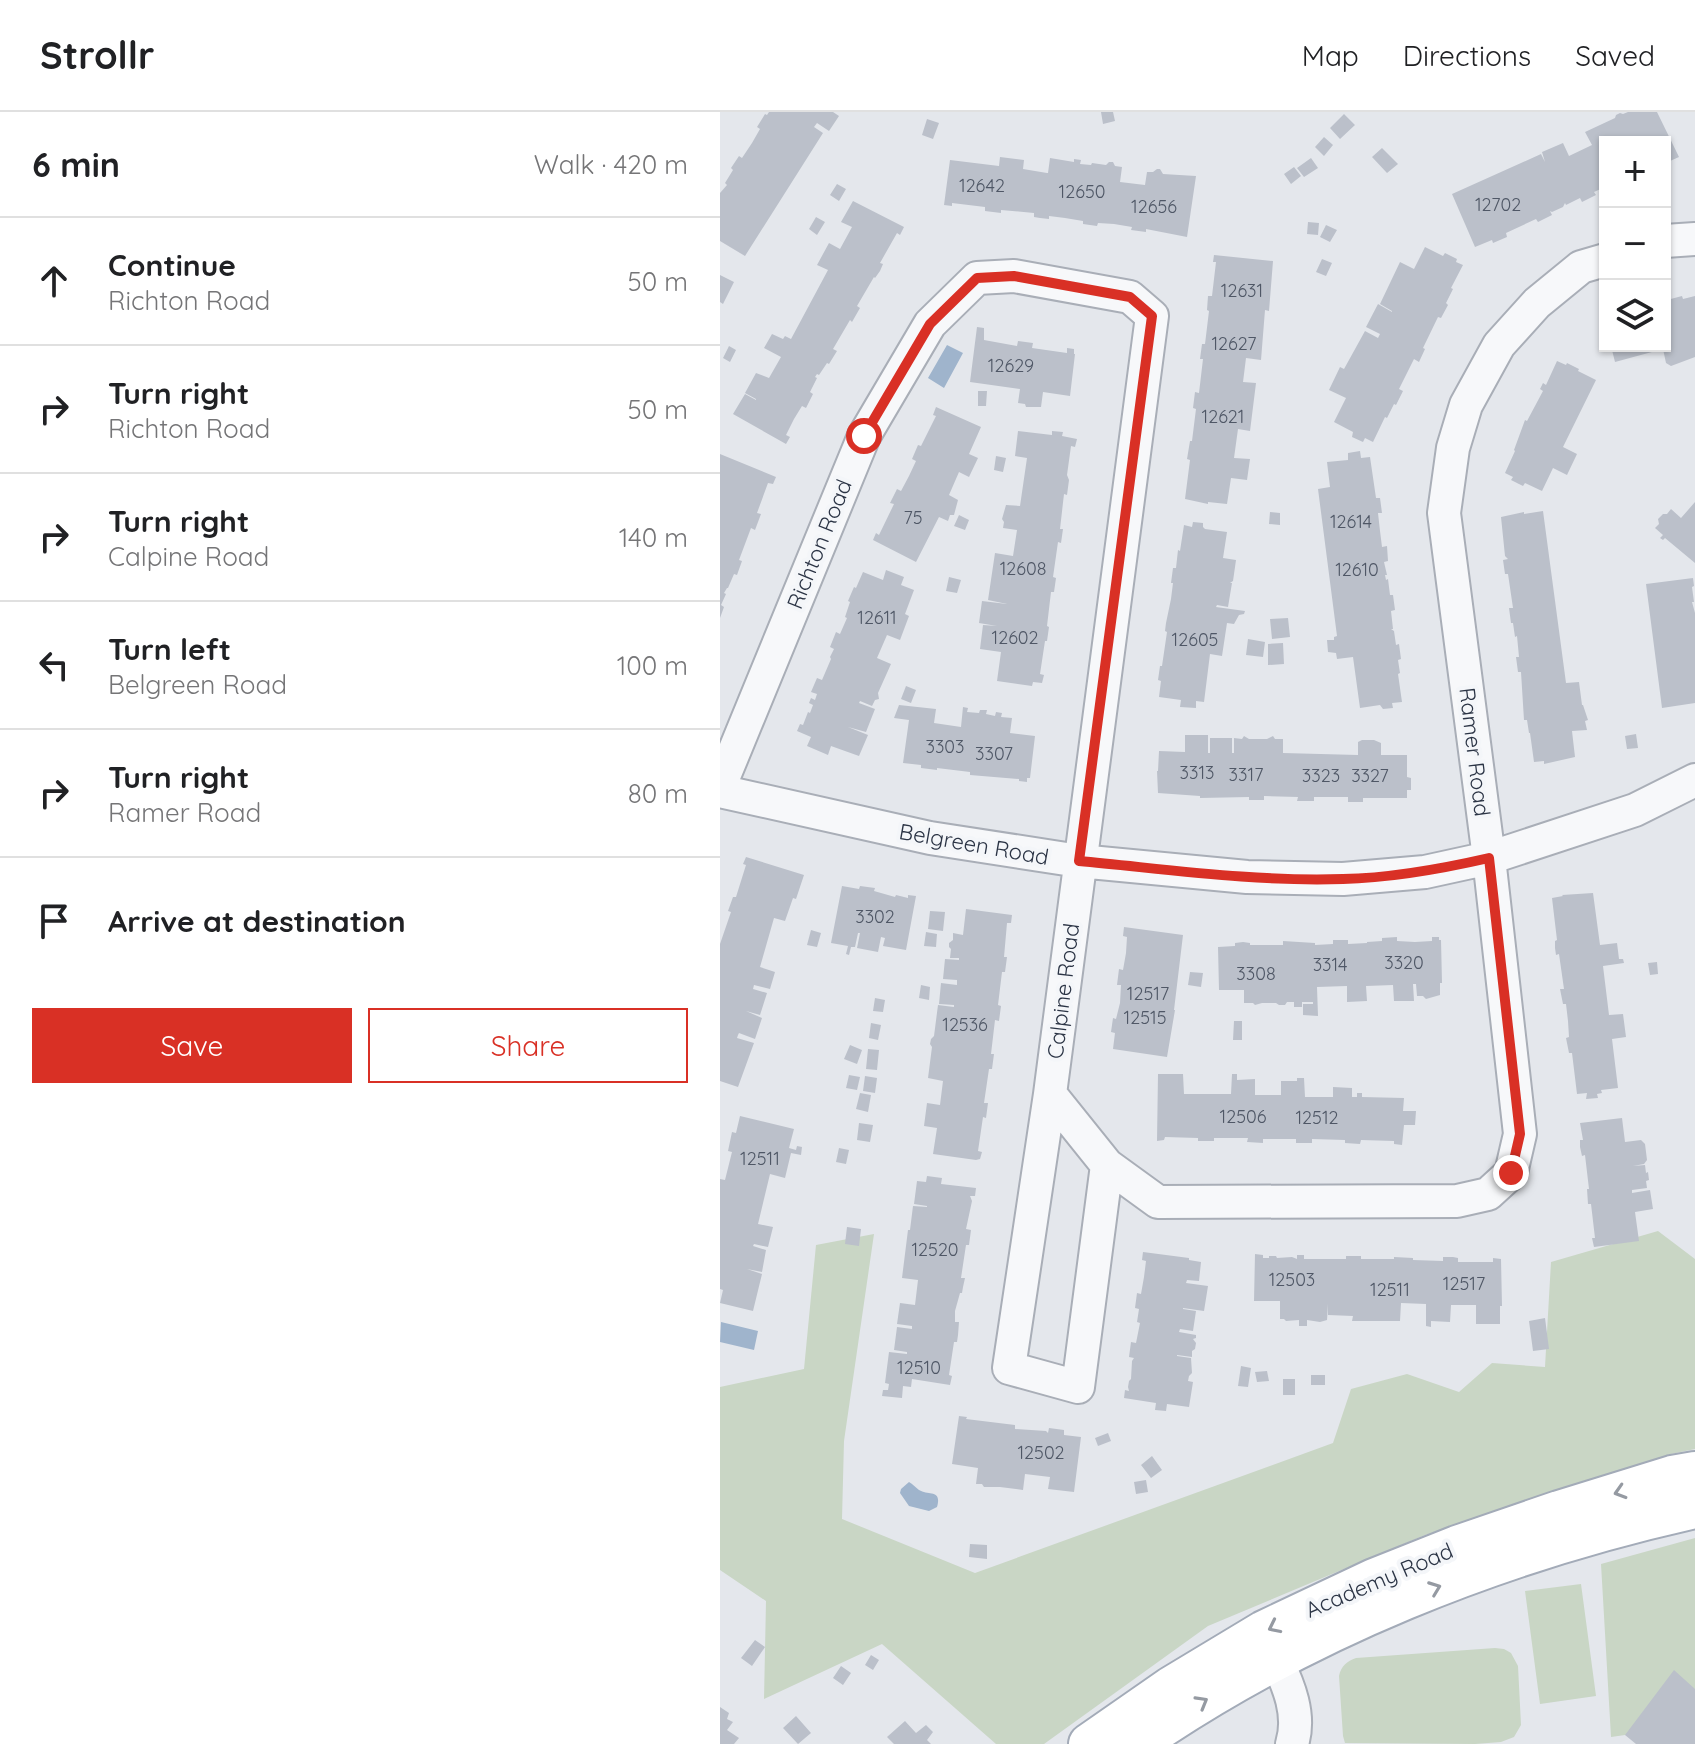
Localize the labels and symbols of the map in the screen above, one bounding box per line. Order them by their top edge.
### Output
house number: 12642 [959,174,1005,197]
house number: 12650 [1059,180,1105,203]
house number: 12702 [1475,193,1521,216]
house number: 12656 [1131,195,1177,218]
house number: 12631 [1221,279,1263,302]
house number: 12627 [1211,332,1257,355]
house number: 12629 [988,354,1034,377]
house number: 12621 [1202,405,1244,428]
route start [846,418,882,454]
street label: Richton Road [780,475,858,613]
house number: 75 [903,506,923,529]
house number: 12614 [1330,510,1372,533]
house number: 12608 [1000,557,1046,580]
house number: 12610 [1335,558,1379,581]
house number: 12611 [857,606,897,629]
house number: 12602 [992,626,1039,649]
house number: 12605 [1172,628,1218,651]
street label: Ramer Road [1453,686,1497,818]
house number: 3303 [925,735,965,758]
house number: 3307 [975,742,1013,765]
house number: 3313 [1180,761,1214,784]
house number: 3317 [1229,763,1263,786]
house number: 3323 [1302,764,1340,787]
house number: 3327 [1351,764,1389,787]
street label: Belgreen Road [897,817,1051,871]
house number: 3302 [855,905,895,928]
street label: Calpine Road [1041,922,1085,1060]
house number: 3320 [1384,951,1424,974]
house number: 3314 [1313,953,1347,976]
house number: 3308 [1236,962,1276,985]
house number: 12517 [1127,982,1169,1005]
house number: 12515 [1124,1006,1166,1029]
house number: 12536 [942,1013,988,1036]
house number: 12506 [1220,1105,1267,1128]
house number: 12512 [1295,1106,1339,1129]
house number: 12511 [740,1147,780,1170]
route end [1493,1155,1529,1191]
house number: 12520 [911,1238,959,1261]
house number: 12503 [1269,1268,1315,1291]
house number: 12517 [1443,1272,1485,1295]
house number: 12511 [1370,1278,1410,1301]
house number: 12510 [897,1356,941,1379]
house number: 12502 [1017,1441,1065,1464]
one-way arrow [1613,1483,1627,1499]
street label: Academy Road [1301,1536,1457,1624]
one-way arrow [1427,1581,1441,1598]
one-way arrow [1267,1617,1282,1633]
one-way arrow [1193,1696,1208,1712]

